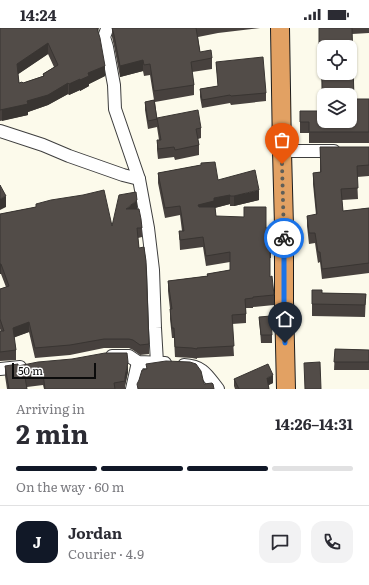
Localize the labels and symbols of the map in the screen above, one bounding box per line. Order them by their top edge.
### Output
pin [265,123,299,164]
courier [264,218,304,258]
pin [268,302,302,343]
scale bar [12,361,96,380]

